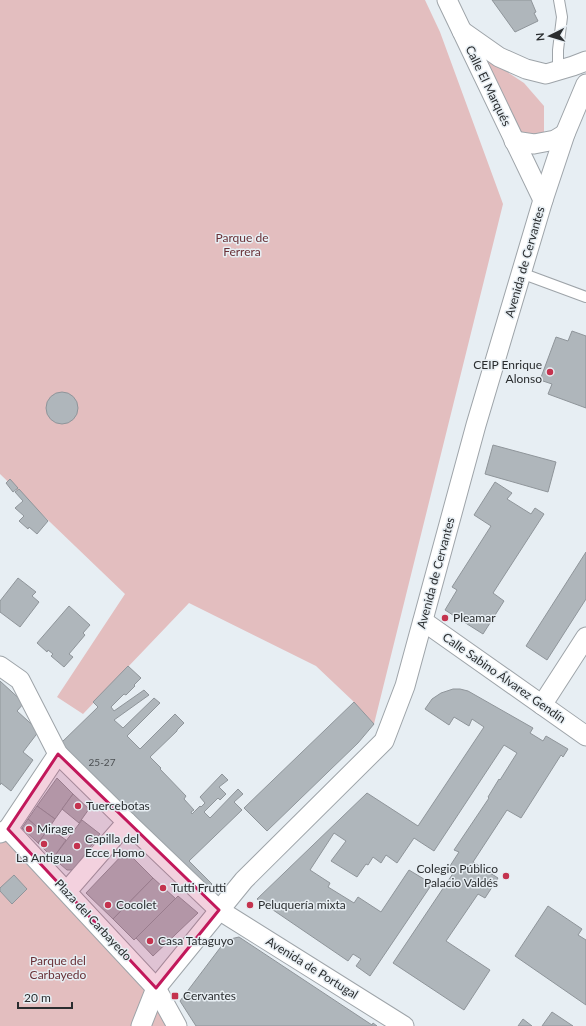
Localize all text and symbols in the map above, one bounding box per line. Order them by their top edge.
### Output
north arrow [530,16,570,56]
text: N [533,32,546,42]
street label: Calle El Marqués [462,43,514,129]
street label: Avenida de Cervantes [502,205,548,319]
park label: Parque de Ferrera [216,230,269,259]
place label: CEIP Enrique Alonso [473,357,542,386]
marker: CEIP Enrique Alonso [545,367,555,377]
street label: Avenida de Cervantes [413,516,458,630]
place label: Pleamar [453,610,496,625]
marker: Pleamar [440,613,450,623]
street label: Calle Sabino Álvarez Gendín [440,629,569,726]
house number: 25-27 [89,756,116,768]
place label: Tuercebotas [86,798,150,813]
marker: Tuercebotas [73,801,83,811]
place label: Mirage [37,821,74,836]
marker: Mirage [24,824,34,834]
place label: Capilla del Ecce Homo [85,831,145,860]
marker: La Antigua [39,839,49,849]
marker: Capilla del Ecce Homo [72,841,82,851]
place label: La Antigua [16,850,72,865]
place label: Colegio Público Palacio Valdés [416,861,498,890]
marker: Colegio Público Palacio Valdés [501,871,511,881]
street label: Plaza del Carbayedo [52,876,135,964]
place label: Tutti Frutti [171,880,226,895]
marker: Tutti Frutti [158,883,168,893]
place label: Cocolet [116,897,157,912]
place label: Peluquería mixta [258,897,346,912]
marker: Cocolet [103,900,113,910]
marker: Peluquería mixta [245,900,255,910]
place label: Casa Tataguyo [158,933,234,948]
street label: Avenida de Portugal [264,933,361,1002]
marker: Casa Tataguyo [145,936,155,946]
park label: Parque del Carbayedo [30,953,87,982]
scale bar [18,984,72,1010]
place label: Cervantes [183,988,236,1003]
text: 20 m [24,990,51,1005]
marker: Cervantes [170,991,180,1001]

